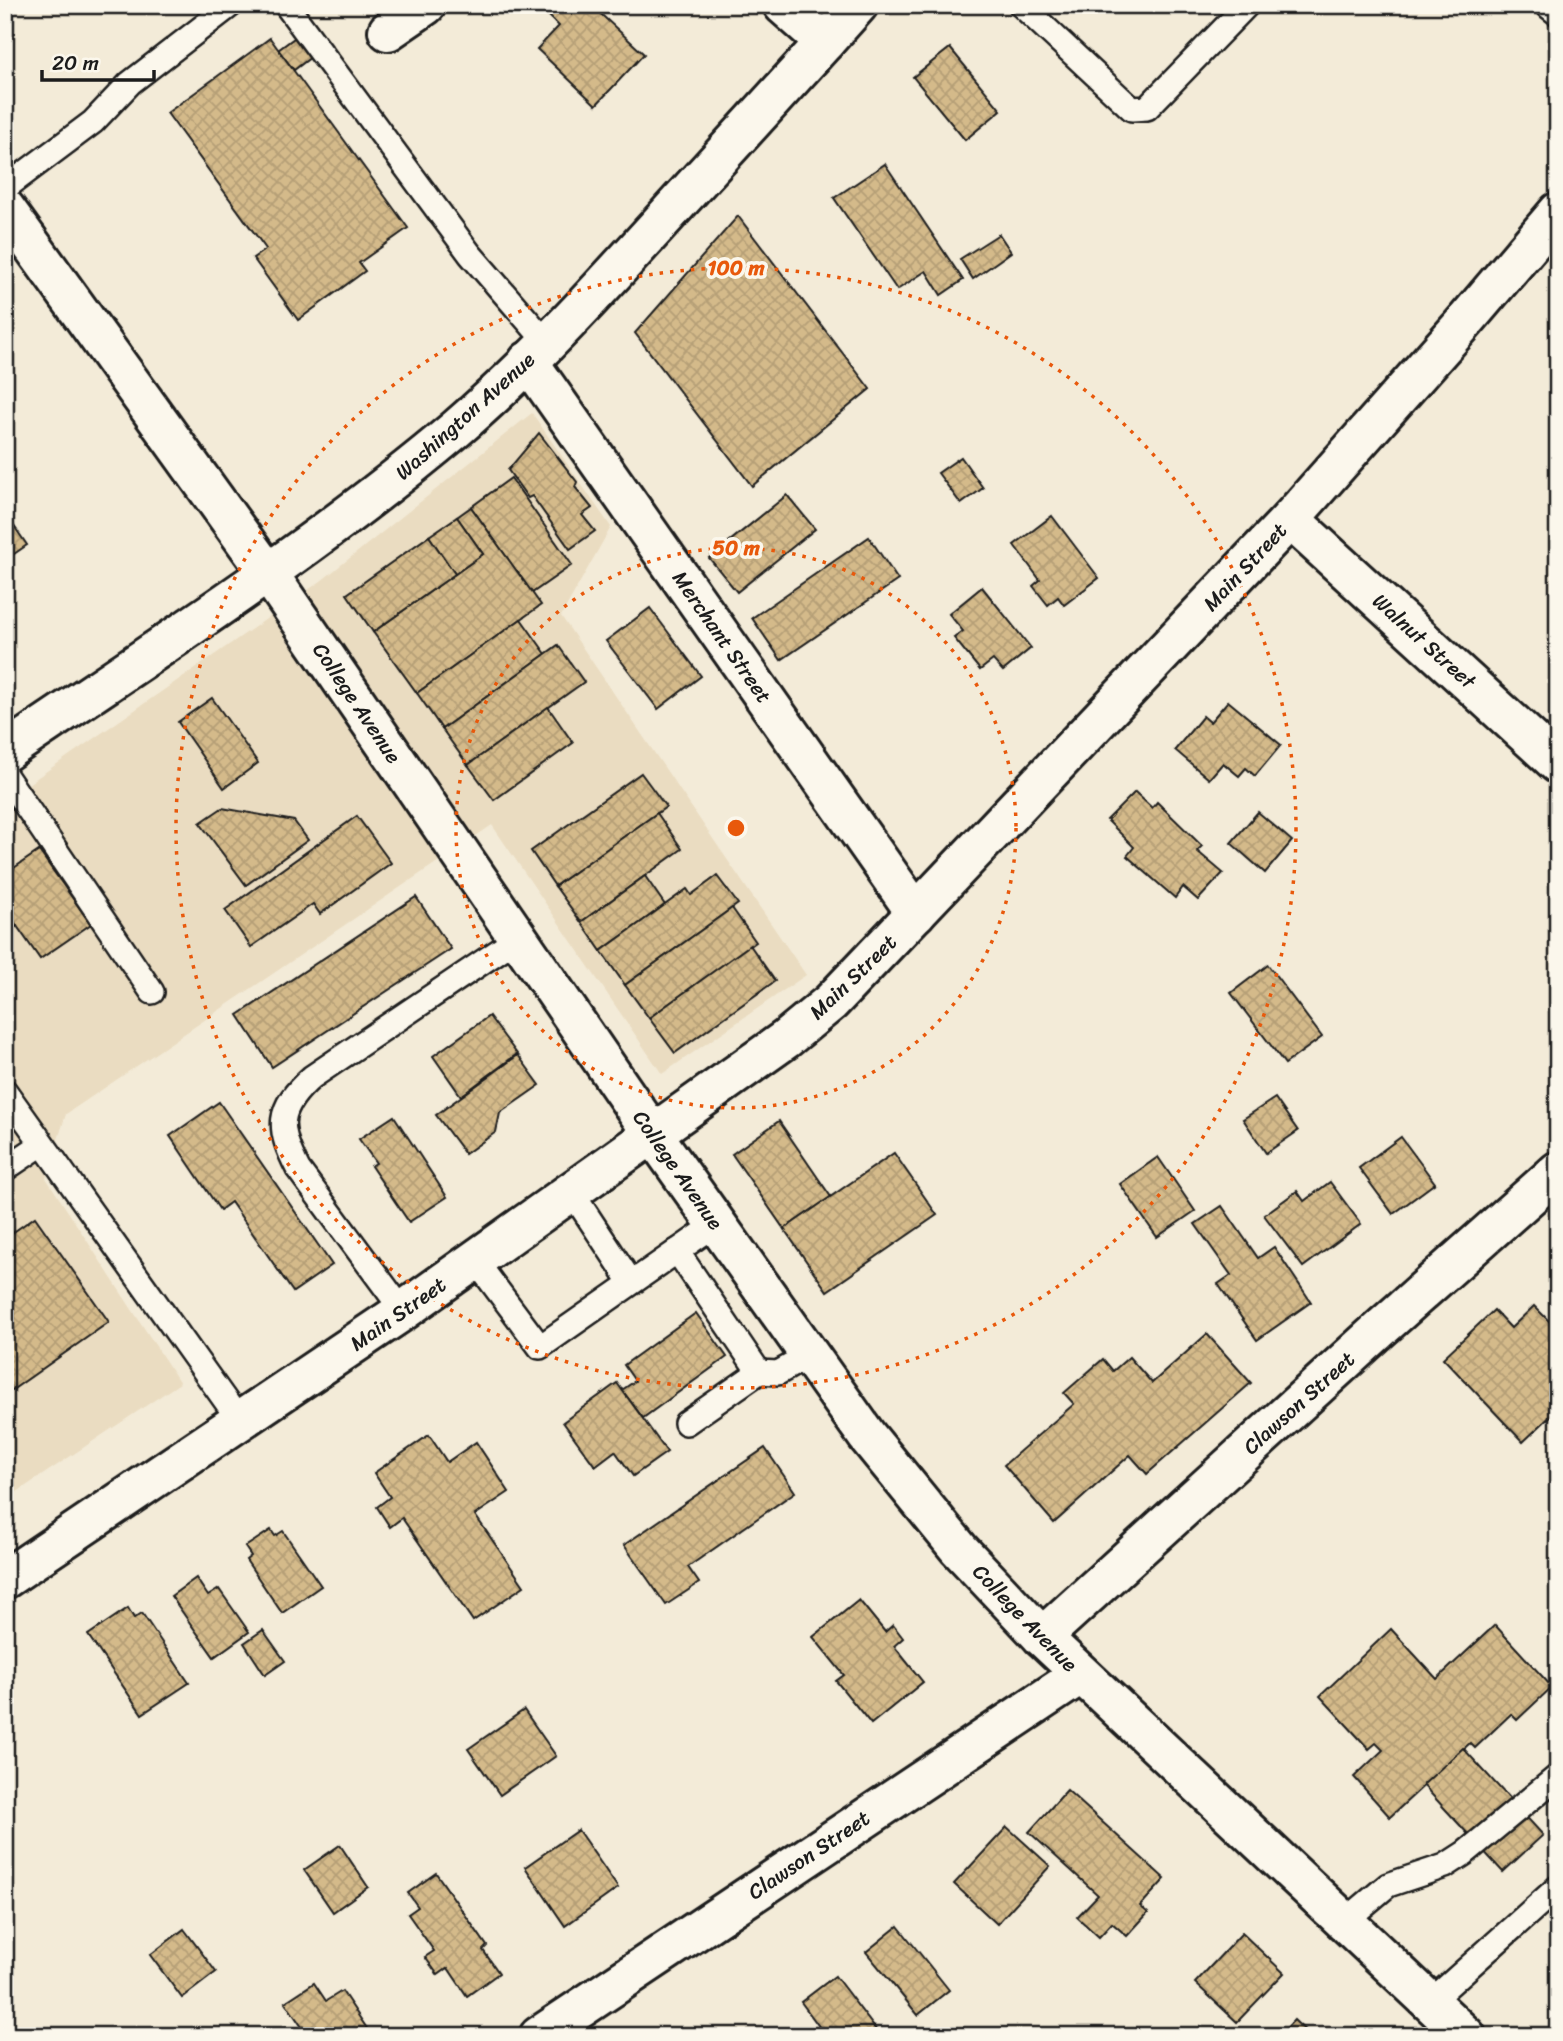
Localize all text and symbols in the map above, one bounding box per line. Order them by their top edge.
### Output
scale bar [42,38,154,82]
text: 20 m [52,44,99,82]
text: 100 m [707,249,765,287]
street label: Washington Avenue [386,342,544,490]
street label: Main Street [1193,513,1297,621]
text: 50 m [712,529,761,567]
street label: Merchant Street [662,562,782,712]
street label: Walnut Street [1363,584,1486,699]
street label: College Avenue [302,634,412,772]
centre of rings [724,816,748,840]
street label: Main Street [800,925,906,1029]
street label: College Avenue [622,1102,734,1238]
street label: Main Street [342,1267,454,1361]
street label: Clawson Street [1234,1342,1364,1464]
street label: College Avenue [963,1555,1087,1681]
street label: Clawson Street [740,1800,878,1910]

